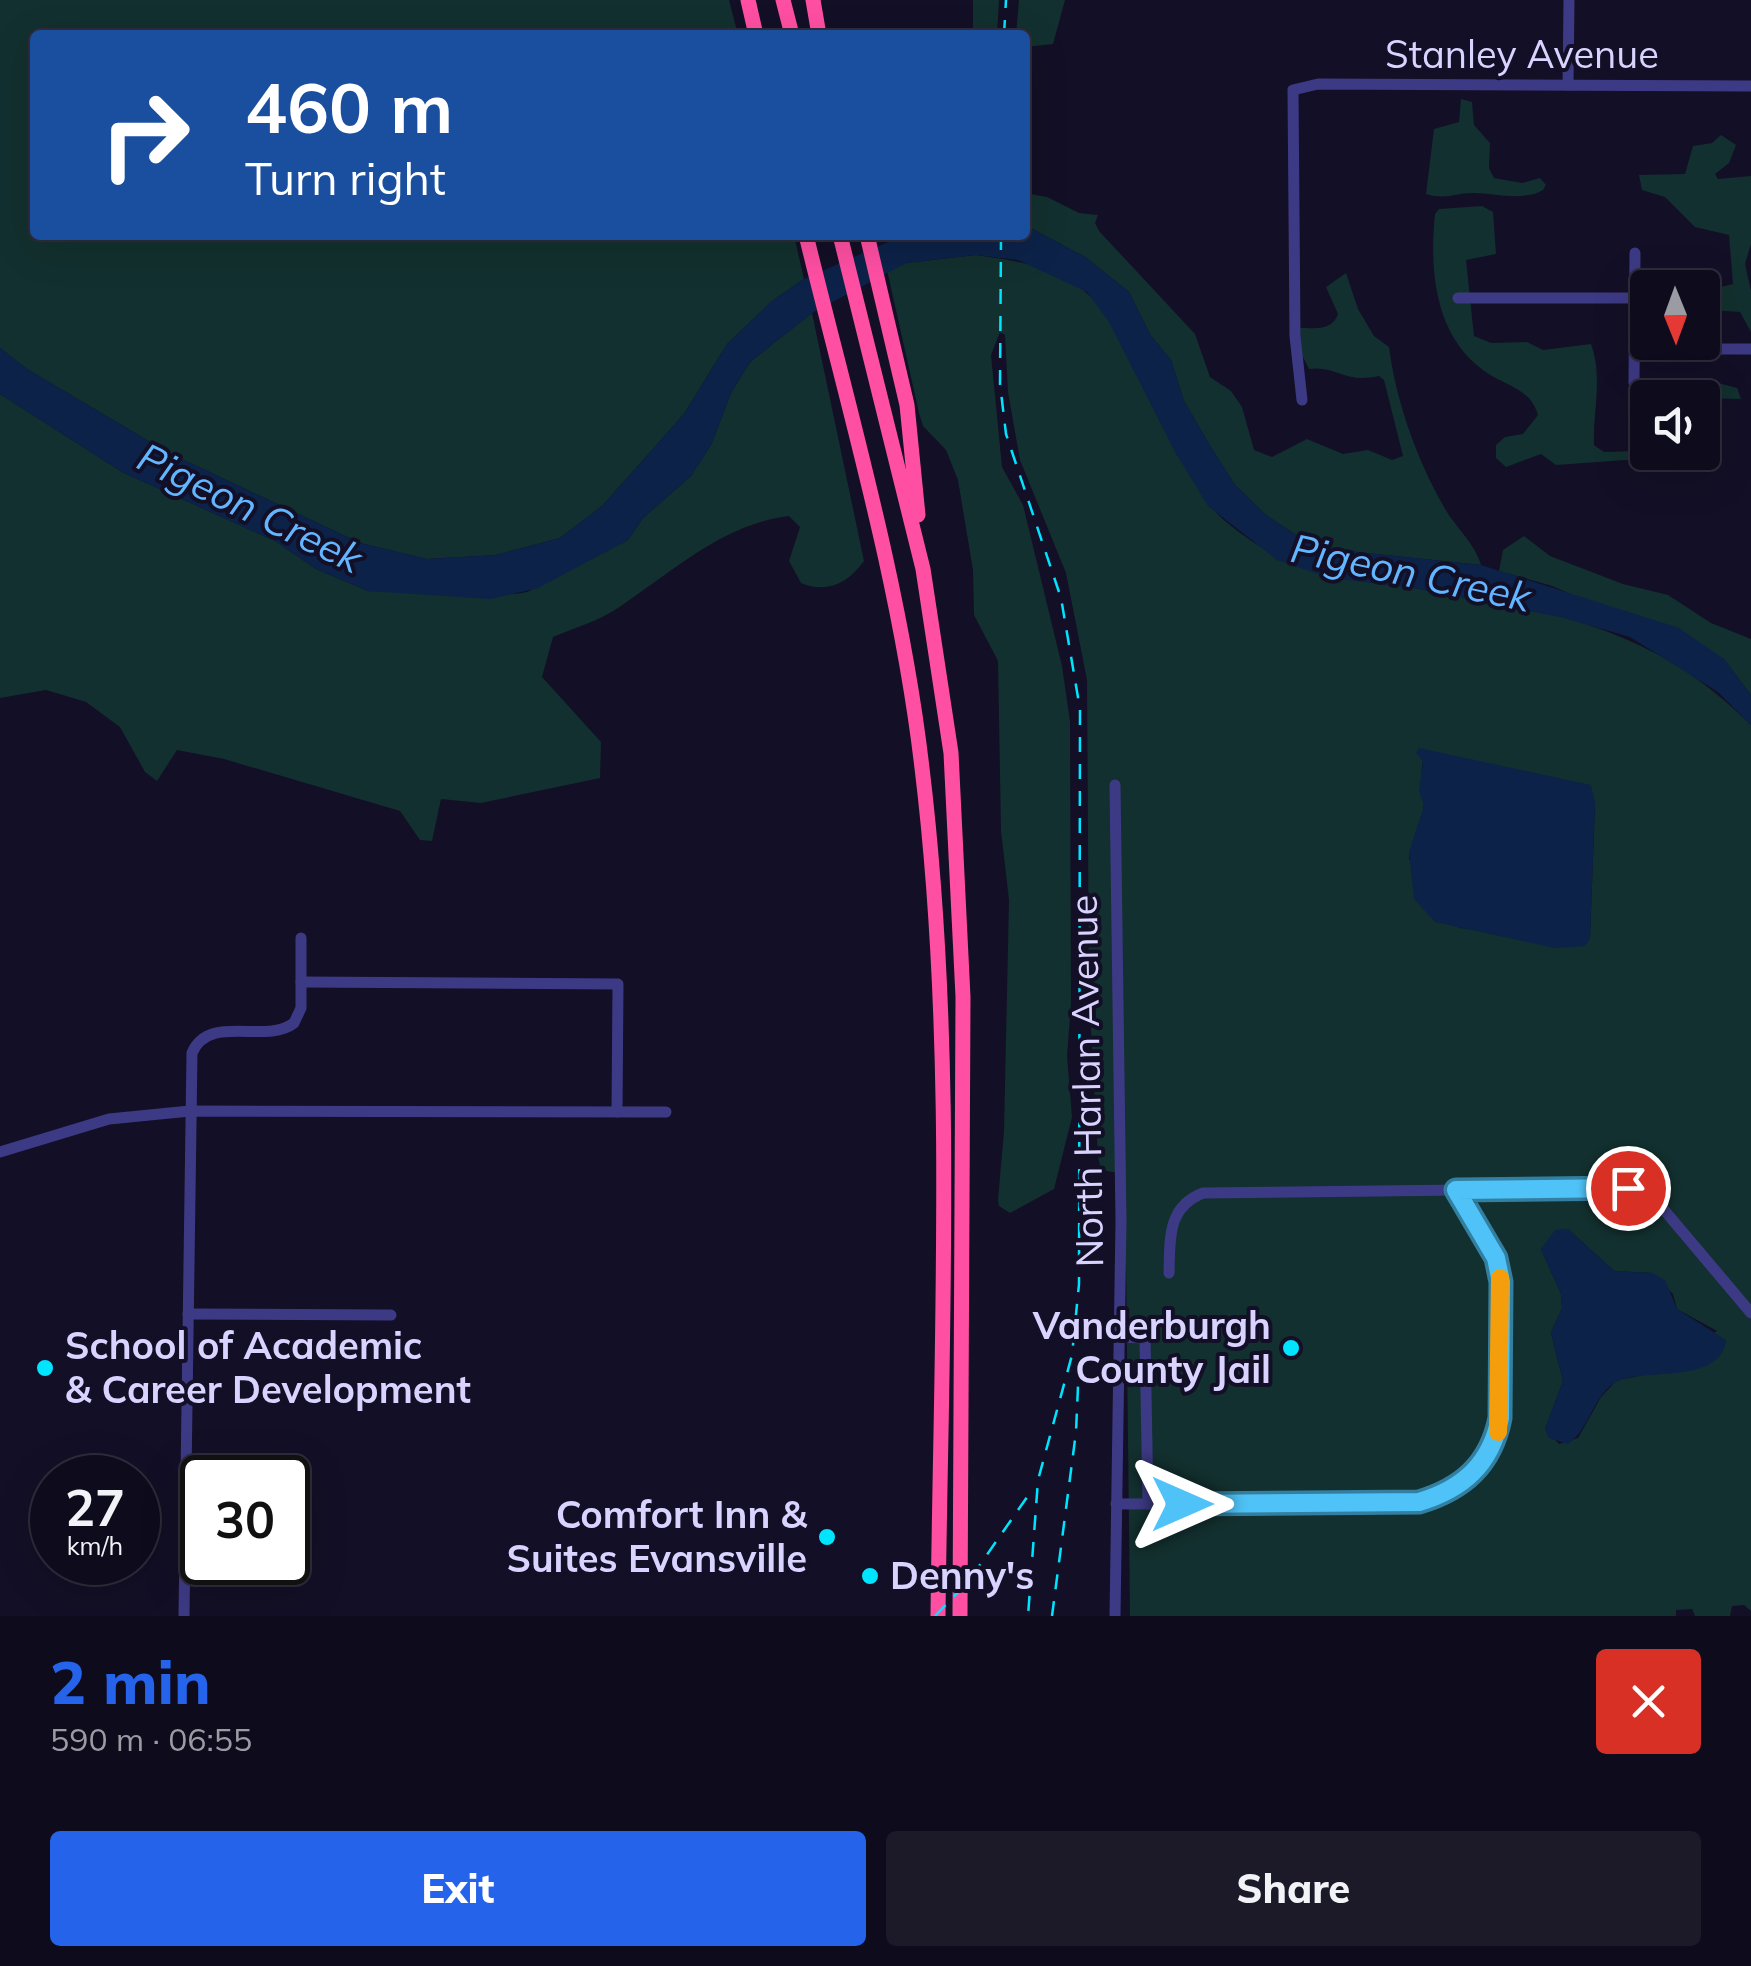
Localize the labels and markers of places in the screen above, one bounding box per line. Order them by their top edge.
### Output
pin [1586,1146,1671,1231]
place label: Vanderburgh County Jail [1032,1301,1271,1393]
place label: School of Academic & Career Development [65,1321,471,1413]
marker: Vanderburgh County Jail [1280,1337,1302,1359]
marker: School of Academic & Career Development [34,1357,56,1379]
place label: Comfort Inn & Suites Evansville [506,1490,808,1582]
marker: Comfort Inn & Suites Evansville [816,1526,838,1548]
place label: Denny's [890,1551,1034,1599]
marker: Denny's [859,1565,881,1587]

